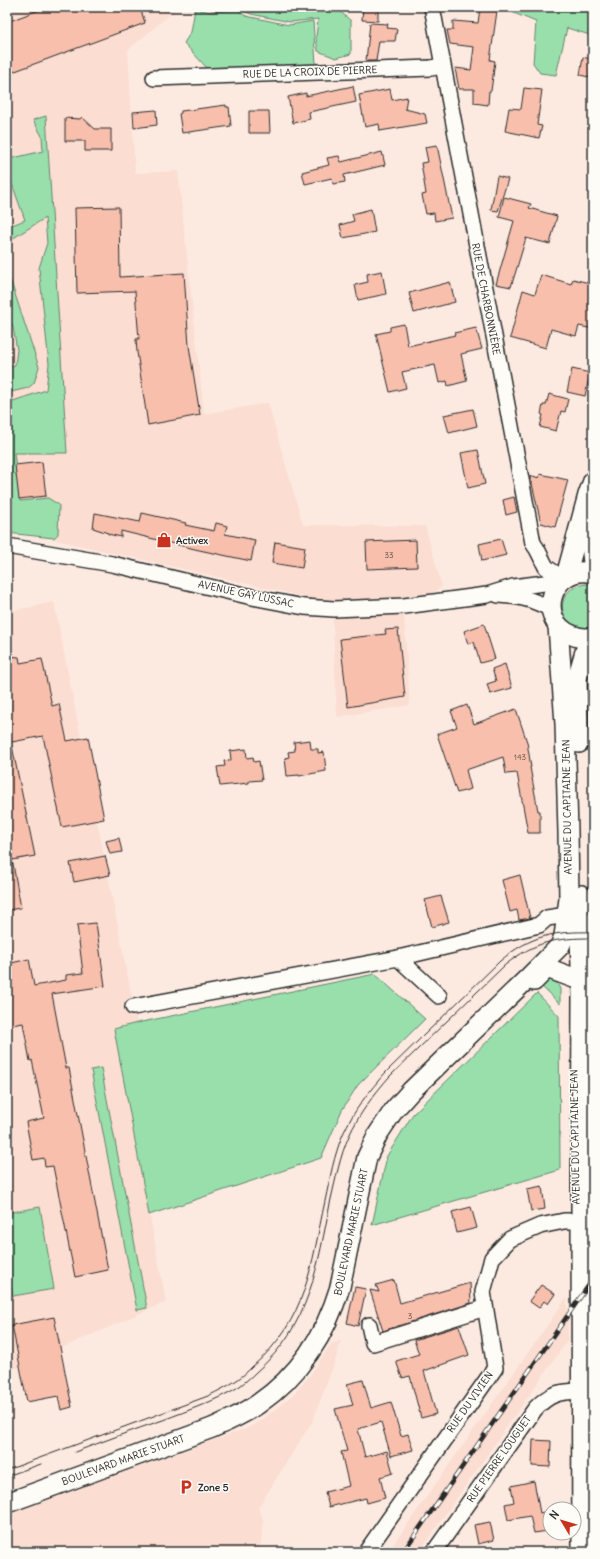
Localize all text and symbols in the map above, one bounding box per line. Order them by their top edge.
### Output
street label: RUE DE LA CROIX DE PIERRE [242,63,378,81]
street label: RUE DE CHARBONNIÈRE [469,242,503,356]
shop icon: Activex [155,531,173,549]
place label: Activex [176,534,208,547]
house number: 33 [384,550,394,560]
street label: AVENUE GAY LUSSAC [197,578,295,611]
street label: AVENUE DU CAPITAINE JEAN [559,739,575,875]
house number: 143 [514,752,527,762]
street label: AVENUE DU CAPITAINE JEAN [567,1069,583,1205]
street label: BOULEVARD MARIE STUART [331,1167,371,1297]
house number: 3 [408,1311,413,1321]
street label: RUE DU VIVIEN [444,1369,496,1435]
street label: RUE PIERRE LOUGUET [464,1413,534,1505]
street label: BOULEVARD MARIE STUART [60,1432,186,1488]
parking icon: Zone 5 [177,1478,195,1496]
place label: Zone 5 [198,1481,229,1494]
north arrow [542,1501,582,1541]
text: N [546,1508,562,1522]

